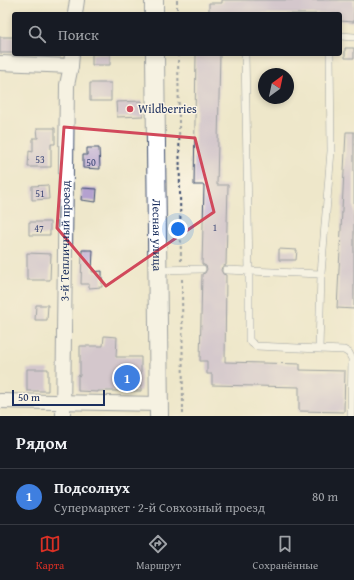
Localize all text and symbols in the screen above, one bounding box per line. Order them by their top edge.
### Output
search box [12,12,342,56]
icon: search [26,23,48,45]
text: Поиск [58,24,99,45]
north arrow [258,68,294,104]
place label: Wildberries [138,100,197,117]
marker: Wildberries [125,104,135,114]
house number: 53 [35,152,45,167]
house number: 50 [86,155,96,170]
street label: 3-й Тепличный проезд [55,180,74,302]
house number: 51 [35,186,45,201]
street label: Лесная улица [149,199,166,272]
your location [168,219,188,239]
house number: 1 [213,220,218,235]
house number: 47 [34,221,44,236]
pin: 1 [114,363,140,393]
scale bar [12,388,105,407]
text: 50 m [18,389,40,405]
text: Рядом [16,430,67,455]
text: Подсолнух [54,477,130,498]
text: 1 [26,487,32,506]
text: 80 m [312,487,338,506]
text: Супермаркет · 2-й Совхозный проезд [54,498,265,517]
tab: Карта [36,533,64,573]
tab: Маршрут [136,533,181,573]
tab: Сохранённые [253,533,318,573]

